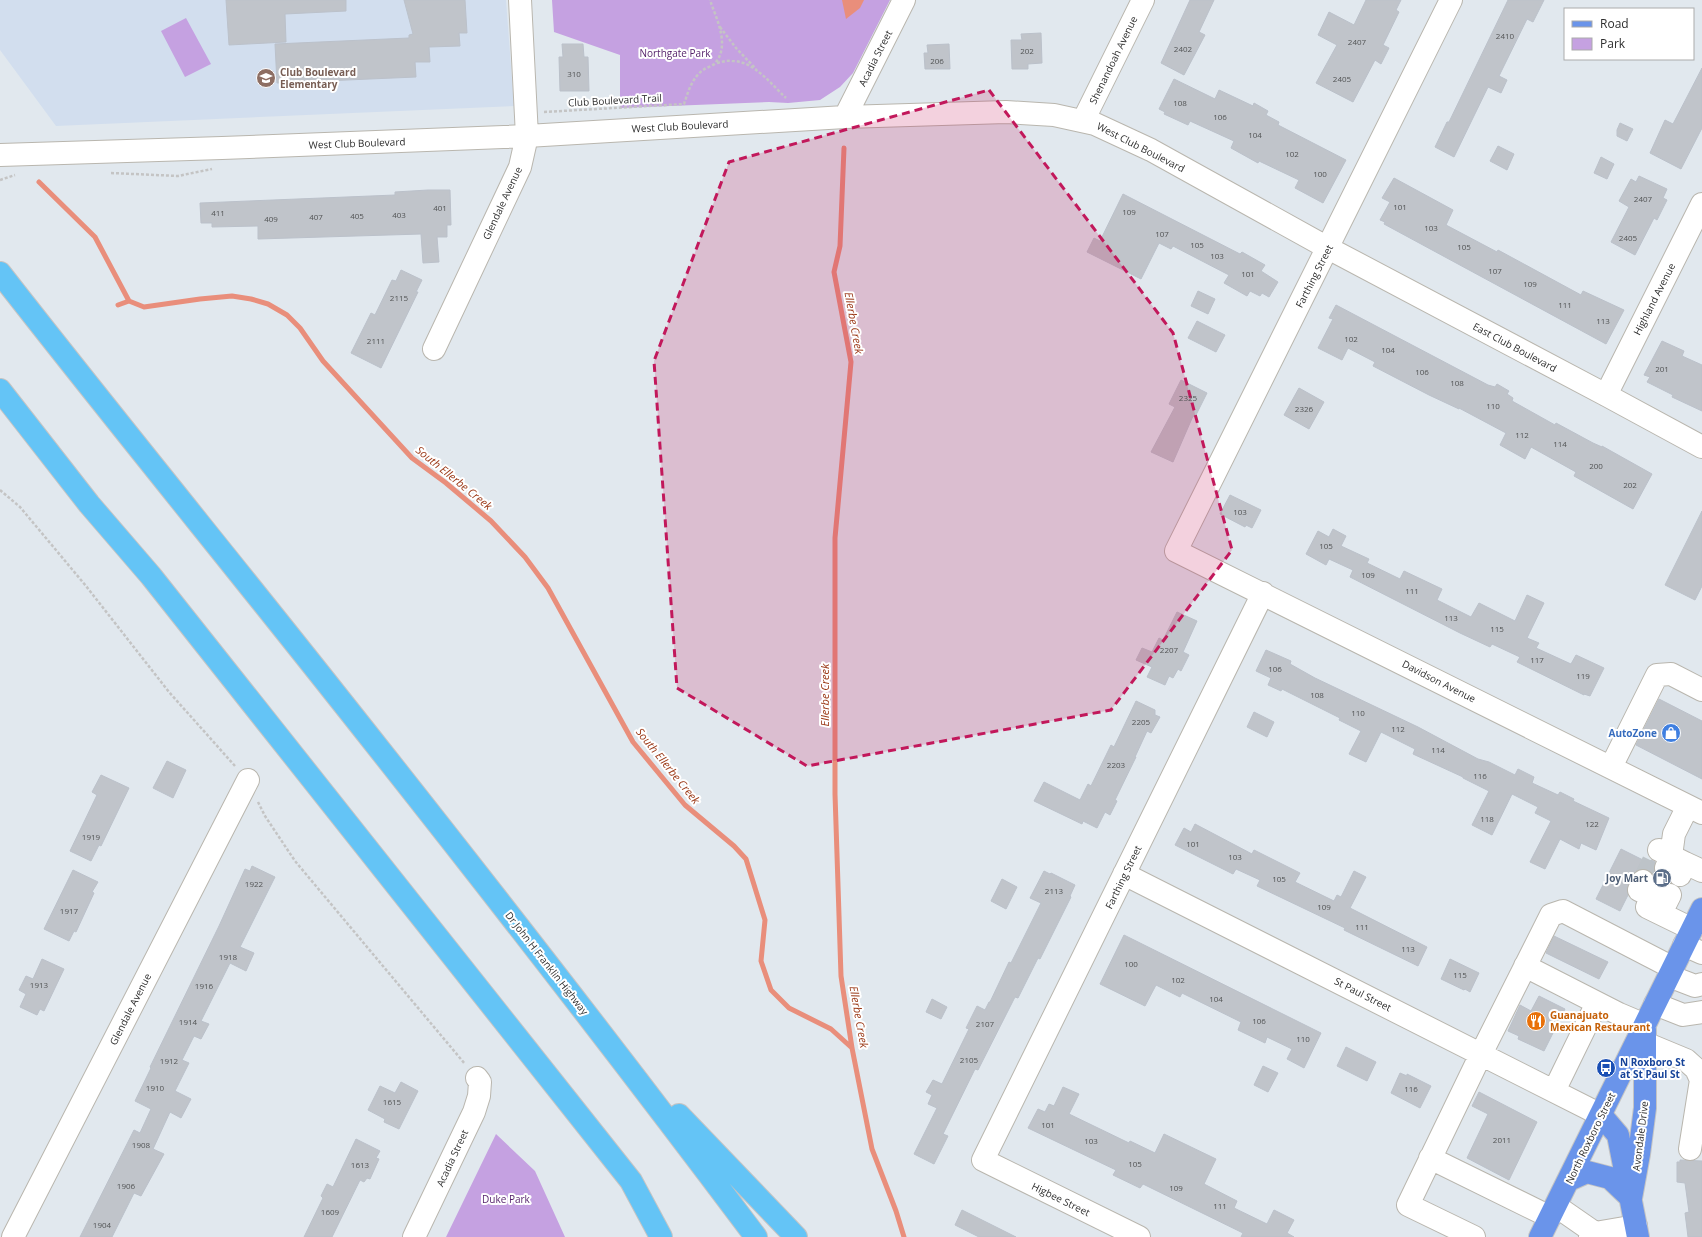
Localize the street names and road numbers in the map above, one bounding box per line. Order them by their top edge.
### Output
street label: Shenandoah Avenue [1086,13,1141,106]
street label: Acadia Street [855,27,895,89]
street label: Club Boulevard Trail [568,91,662,109]
street label: West Club Boulevard [631,116,729,136]
street label: West Club Boulevard [1095,119,1187,175]
street label: West Club Boulevard [308,134,406,152]
street label: Glendale Avenue [479,164,525,242]
street label: Farthing Street [1292,242,1336,310]
street label: Highland Avenue [1630,260,1678,337]
street label: East Club Boulevard [1471,319,1559,375]
street label: Davidson Avenue [1400,656,1479,706]
street label: Farthing Street [1102,842,1145,911]
street label: Dr John H Franklin Highway [502,909,592,1018]
street label: Glendale Avenue [106,970,154,1047]
street label: St Paul Street [1332,974,1394,1015]
street label: North Roxboro Street [1562,1090,1618,1186]
street label: Avondale Drive [1629,1100,1651,1172]
street label: Acadia Street [433,1127,471,1189]
street label: Higbee Street [1030,1179,1093,1219]

